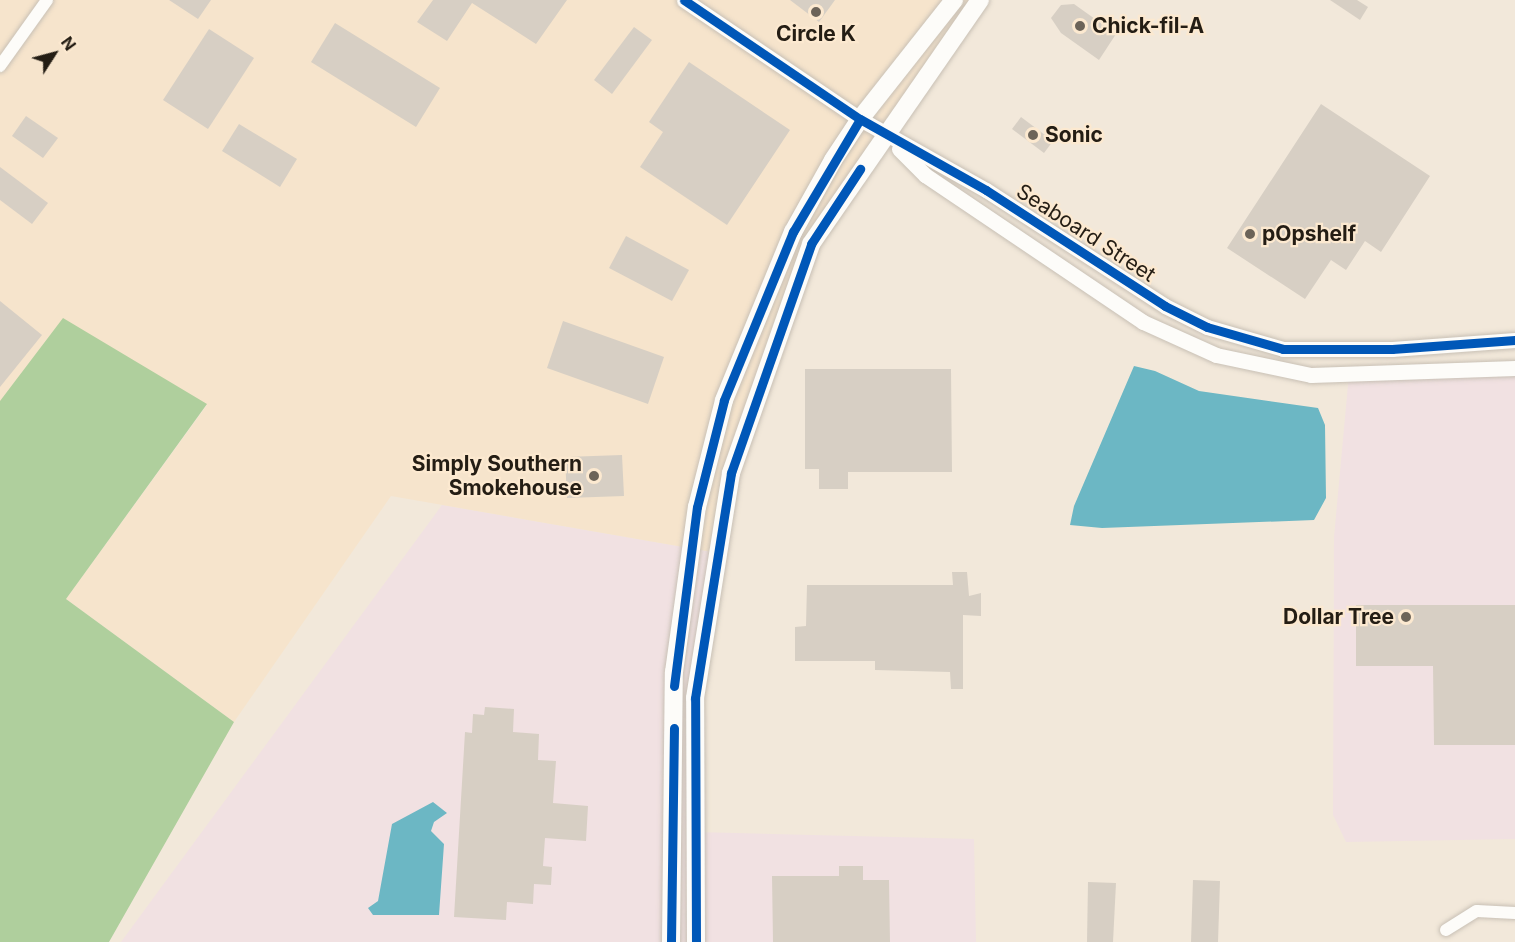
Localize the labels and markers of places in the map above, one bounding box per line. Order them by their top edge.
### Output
marker: Circle K [809,5,823,19]
place label: Chick-fil-A [1092,13,1204,39]
marker: Chick-fil-A [1073,19,1087,33]
place label: Circle K [776,21,856,47]
place label: Sonic [1045,122,1103,148]
marker: Sonic [1026,128,1040,142]
place label: pOpshelf [1262,221,1356,247]
marker: pOpshelf [1243,227,1257,241]
place label: Simply Southern Smokehouse [412,451,582,501]
marker: Simply Southern Smokehouse [587,469,601,483]
place label: Dollar Tree [1283,604,1394,630]
marker: Dollar Tree [1399,610,1413,624]

